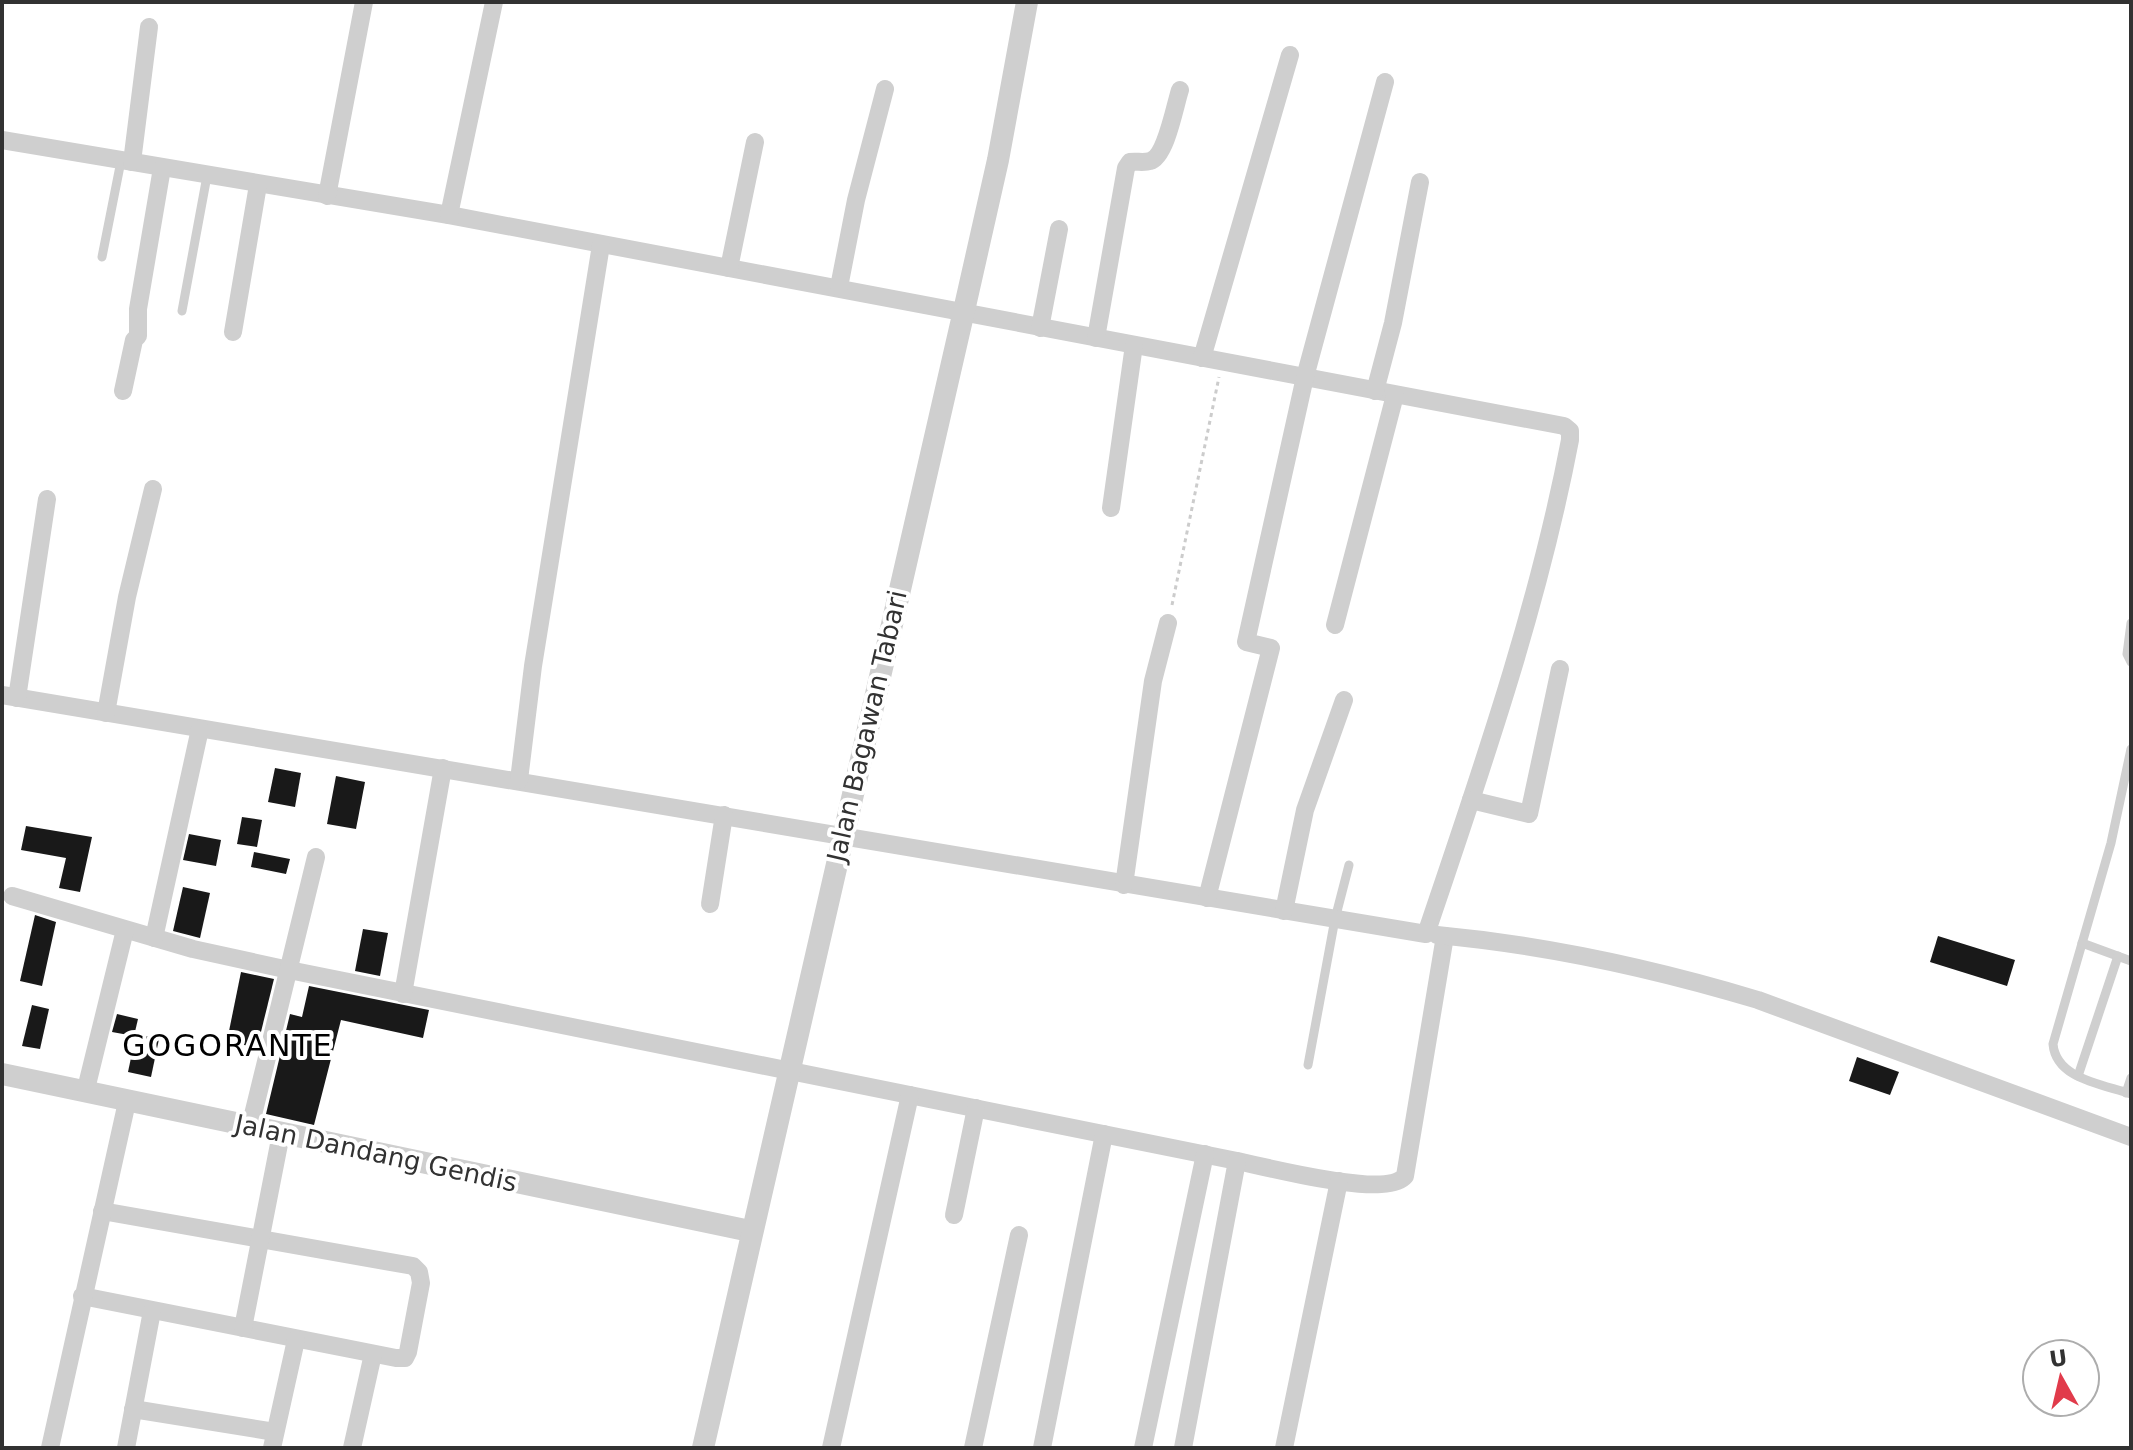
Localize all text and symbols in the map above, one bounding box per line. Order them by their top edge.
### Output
street label: Jalan Bagawan Tabari [821,587,913,867]
district label: GOGORANTE [122,1028,334,1063]
street label: Jalan Dandang Gendis [230,1108,520,1198]
north arrow [2021,1338,2101,1418]
text: U [2048,1345,2069,1372]

